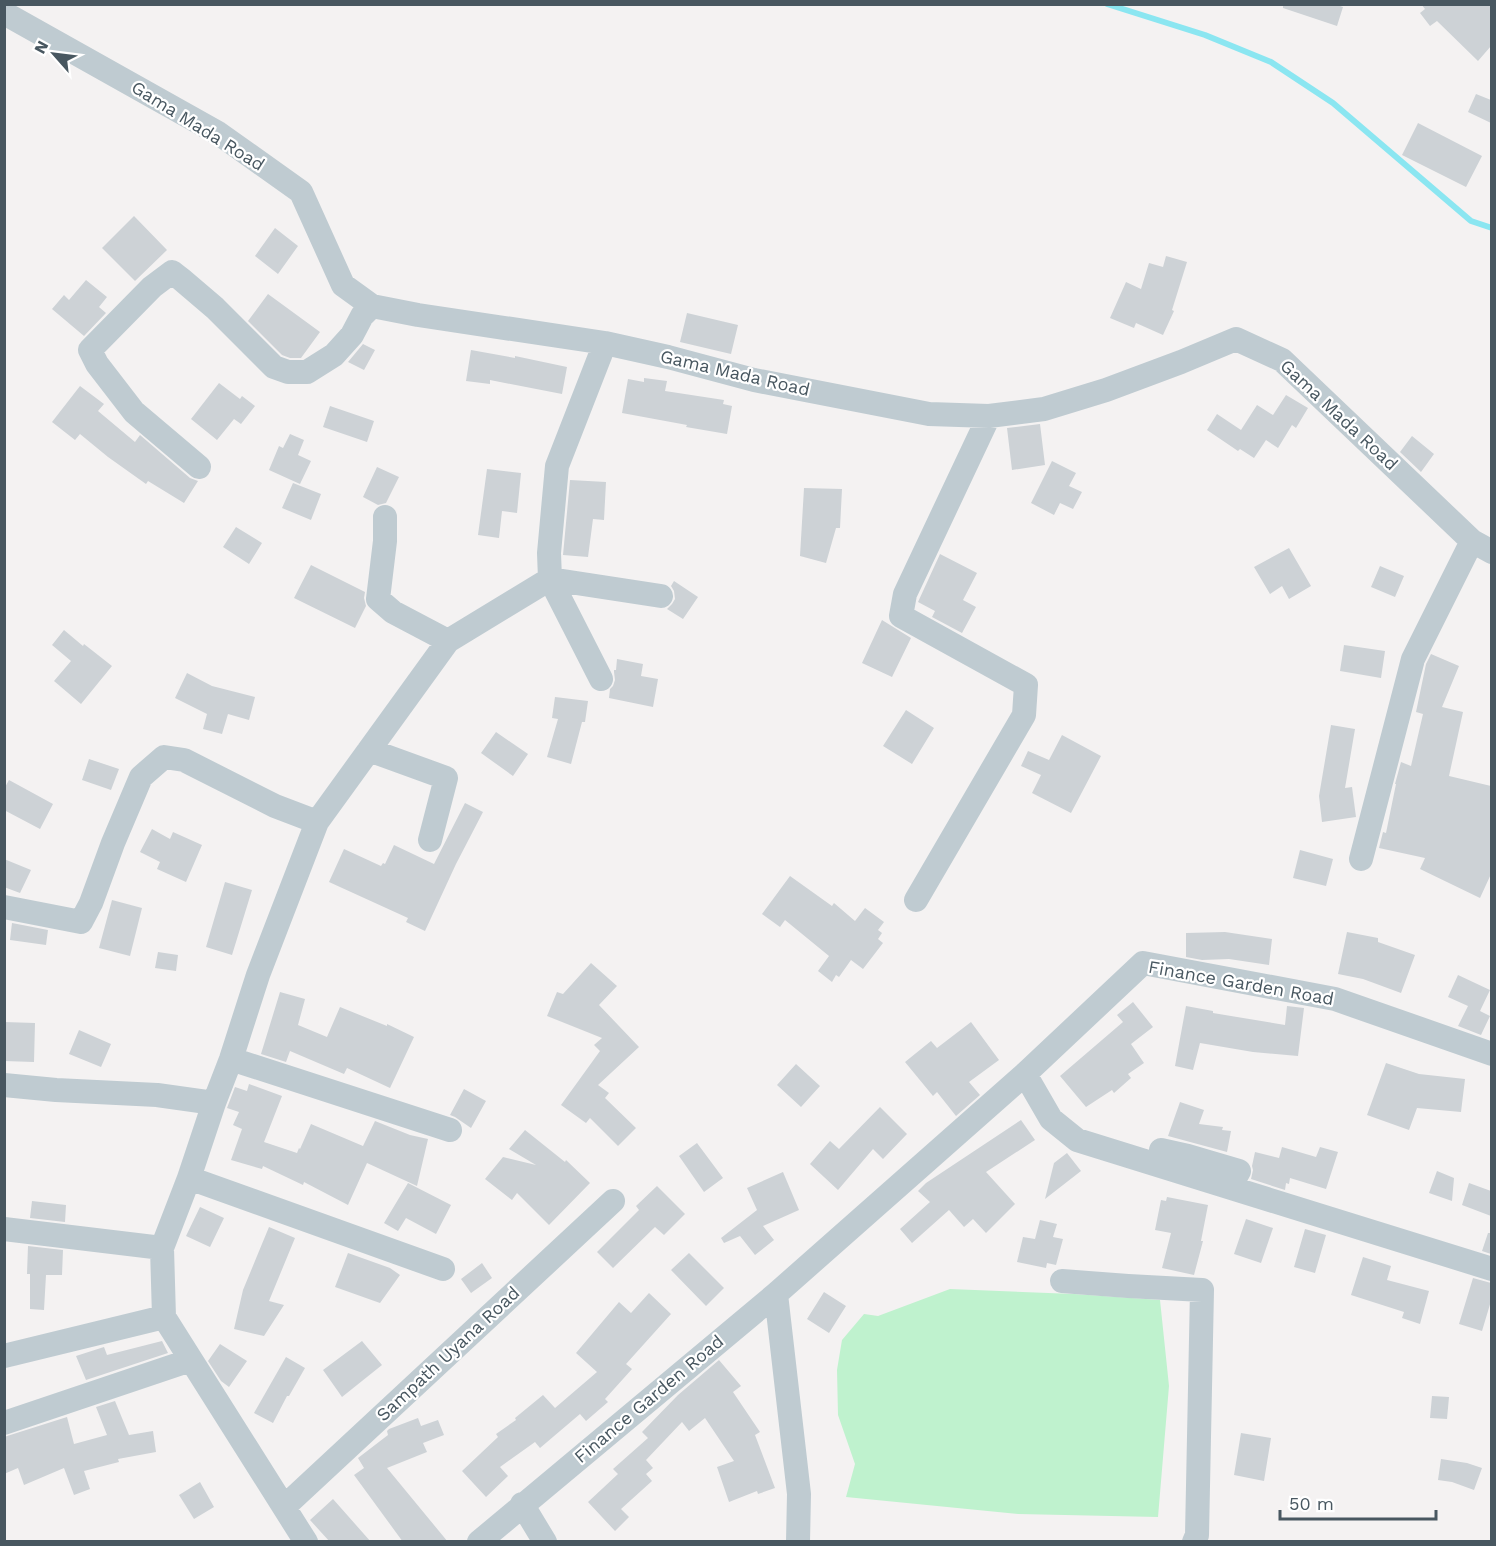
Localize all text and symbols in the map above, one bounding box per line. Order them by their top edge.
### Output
north arrow [24,24,84,84]
text: N [30,37,52,57]
street label: Gama Mada Road [128,76,269,175]
street label: Gama Mada Road [658,345,812,400]
street label: Gama Mada Road [1276,355,1402,474]
street label: Finance Garden Road [1147,956,1335,1009]
street label: Sampath Uyana Road [372,1282,523,1425]
street label: Finance Garden Road [570,1330,727,1467]
scale bar [1280,1483,1436,1521]
text: 50 m [1289,1493,1334,1514]

